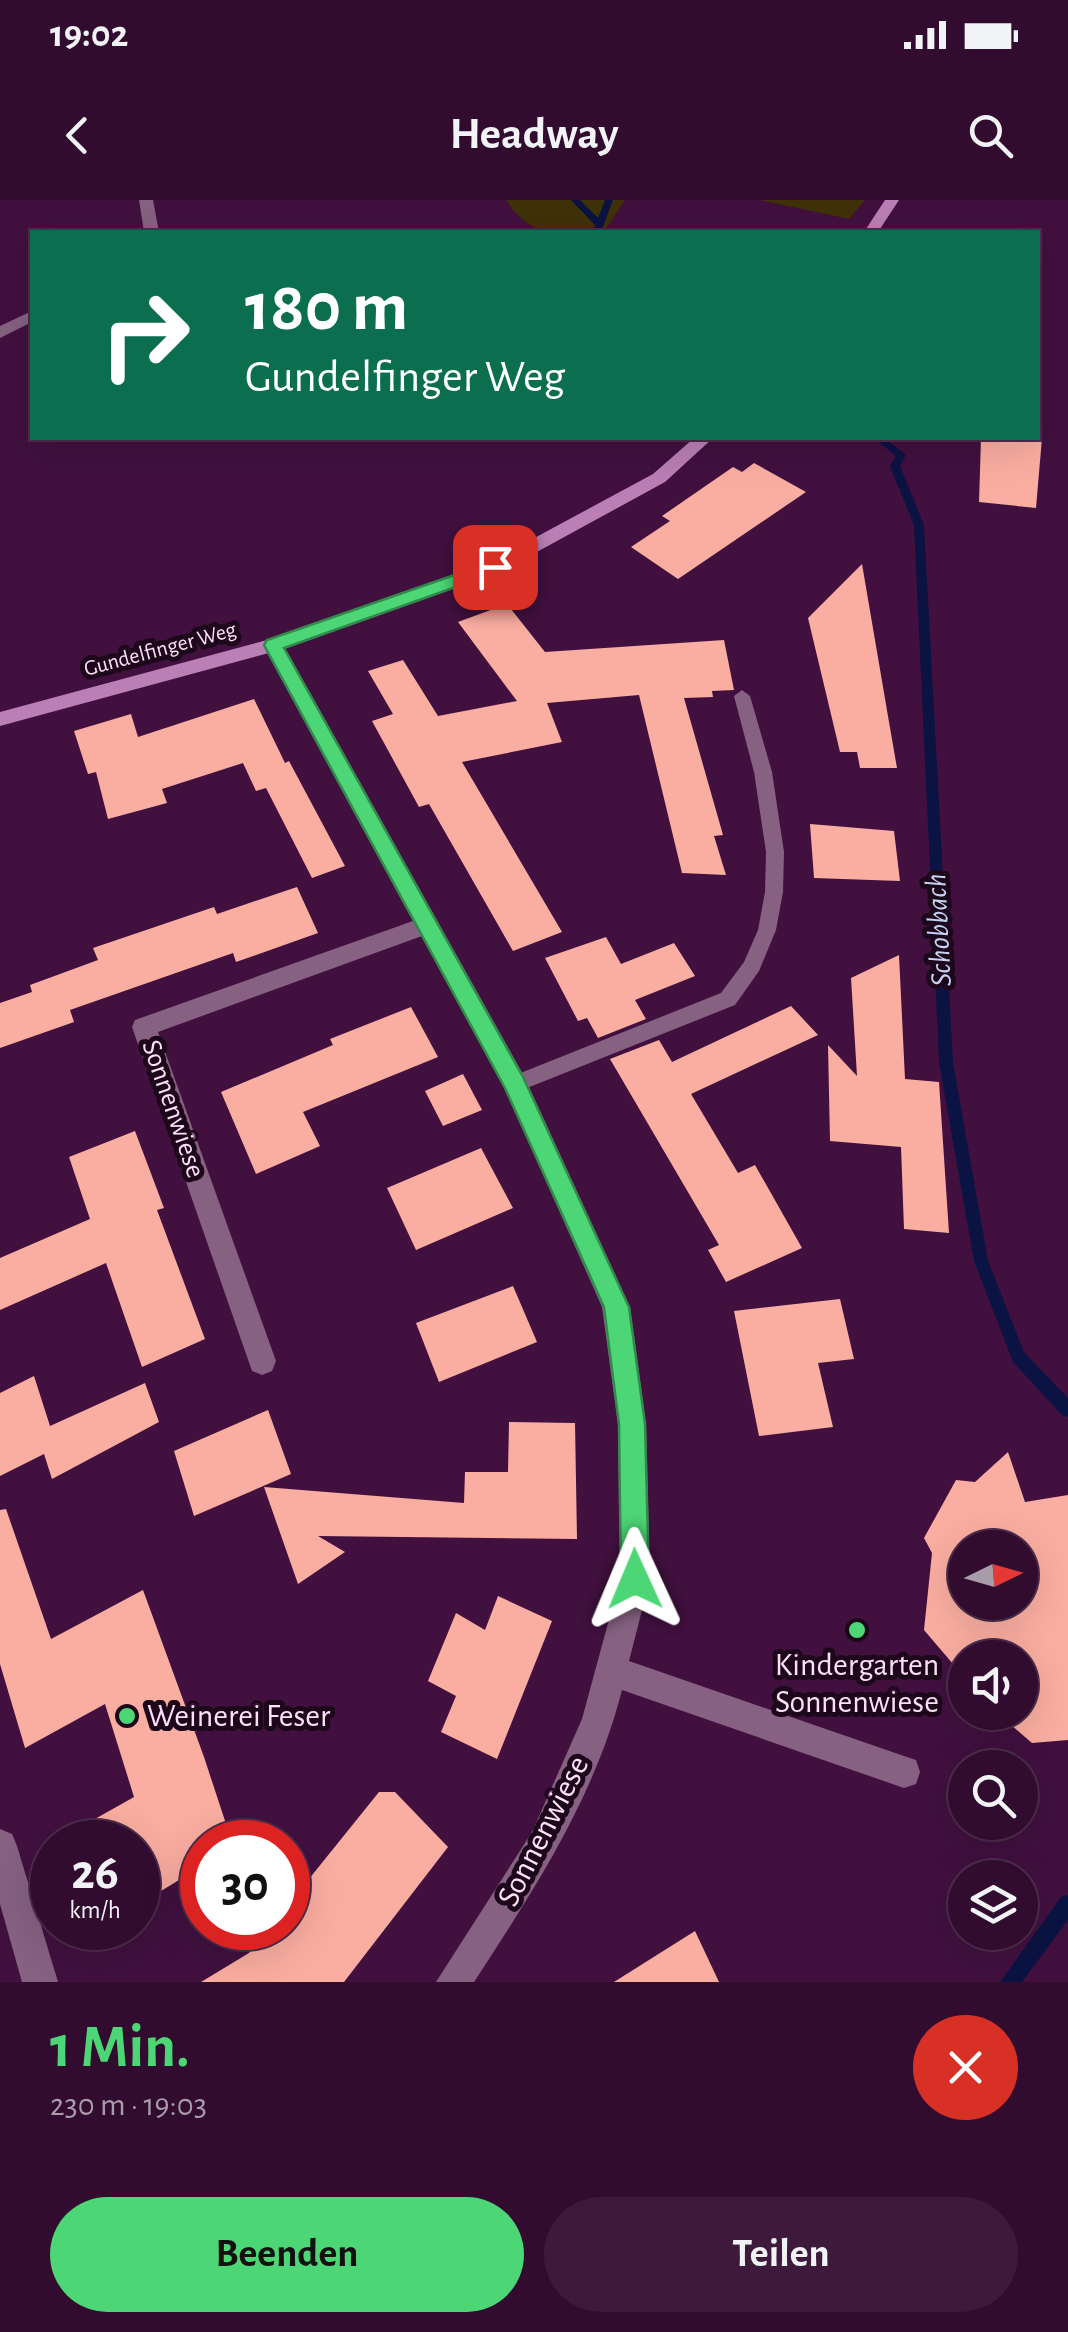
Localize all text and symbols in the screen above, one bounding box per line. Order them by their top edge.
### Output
text: 19:02 [50,16,128,54]
icon: back [50,108,105,163]
icon: search [963,108,1018,163]
text: Headway [449,112,619,157]
icon: right [80,270,210,400]
text: 180 m [245,273,408,343]
text: Gundelfinger Weg [245,355,565,400]
pin [453,525,538,610]
icon: arrive [468,540,523,595]
street label: Gundelfinger Weg [82,618,239,680]
water label: Schobbach [921,873,957,987]
street label: Sonnenwiese [136,1037,210,1181]
position arrow [583,1527,687,1631]
north arrow [948,1530,1038,1620]
map controls [948,1530,1038,1950]
marker: Kindergarten Sonnenwiese [846,1619,868,1641]
button: sound [948,1640,1038,1730]
place label: Kindergarten Sonnenwiese [775,1649,939,1718]
place label: Weinerei Feser [147,1700,331,1732]
marker: Weinerei Feser [116,1705,138,1727]
button: search [948,1750,1038,1840]
street label: Sonnenwiese [492,1751,594,1911]
speed limit sign: 30 [180,1820,310,1950]
text: 26 [71,1848,119,1898]
button: layers [948,1860,1038,1950]
text: km/h [69,1898,121,1923]
button: close [913,2015,1018,2120]
text: 1 Min. [50,2018,190,2078]
text: 230 m · 19:03 [50,2089,207,2121]
button: Beenden [50,2197,524,2312]
button: Teilen [544,2197,1018,2312]

